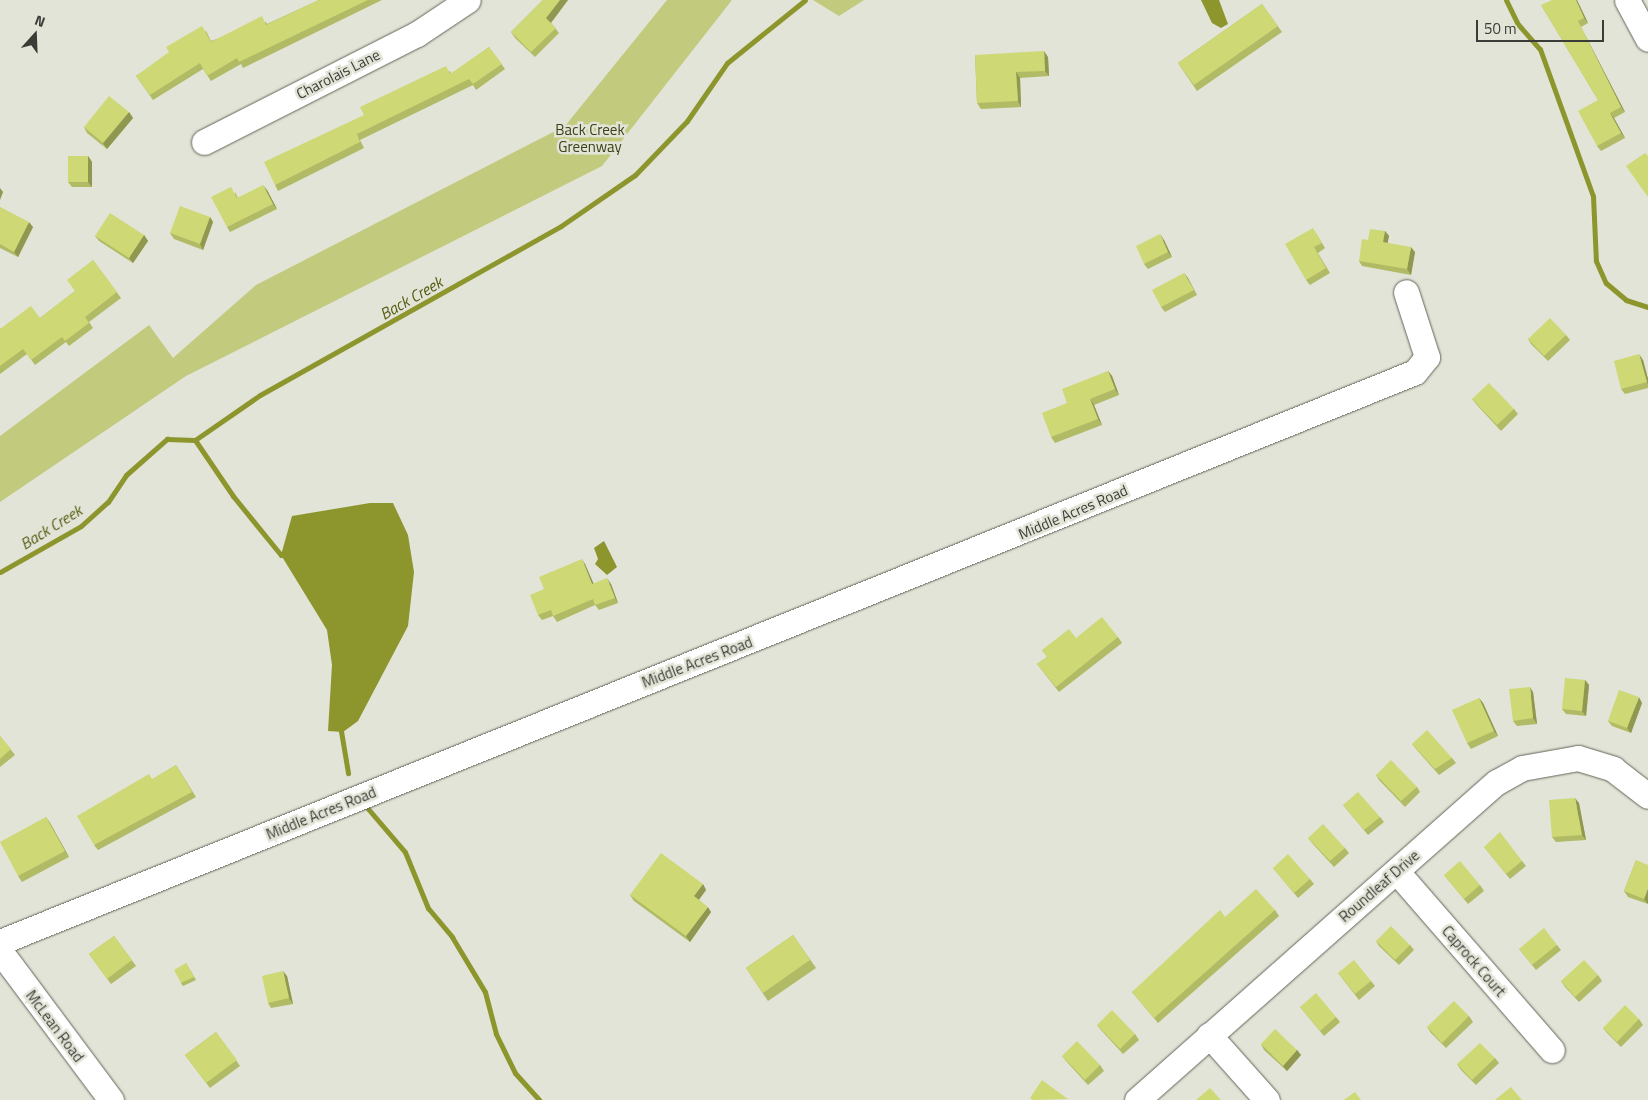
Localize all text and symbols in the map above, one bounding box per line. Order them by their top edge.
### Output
text: N [32,9,48,32]
north arrow [10,10,60,60]
scale bar [1478,10,1606,42]
text: 50 m [1484,17,1517,40]
street label: Charolais Lane [293,45,383,103]
park label: Back Creek Greenway [555,120,625,155]
water label: Back Creek [376,272,446,324]
street label: Middle Acres Road [1016,481,1130,543]
water label: Back Creek [17,501,85,553]
street label: Middle Acres Road [639,633,755,691]
street label: Middle Acres Road [263,783,379,843]
street label: Roundleaf Drive [1335,846,1423,926]
street label: Caprock Court [1438,922,1510,1000]
street label: McLean Road [22,987,88,1065]

